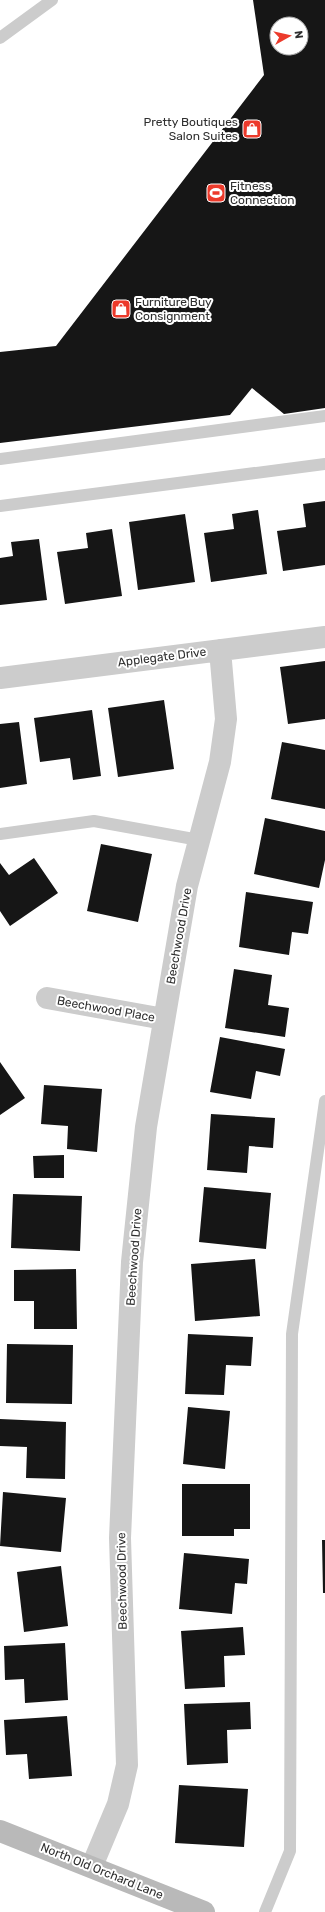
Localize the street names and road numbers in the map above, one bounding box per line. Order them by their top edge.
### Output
street label: Applegate Drive [117,645,207,669]
street label: Beechwood Drive [164,887,194,985]
street label: Beechwood Place [56,993,156,1025]
street label: Beechwood Drive [124,1208,144,1306]
street label: Beechwood Drive [114,1532,130,1630]
street label: North Old Orchard Lane [39,1840,166,1902]

